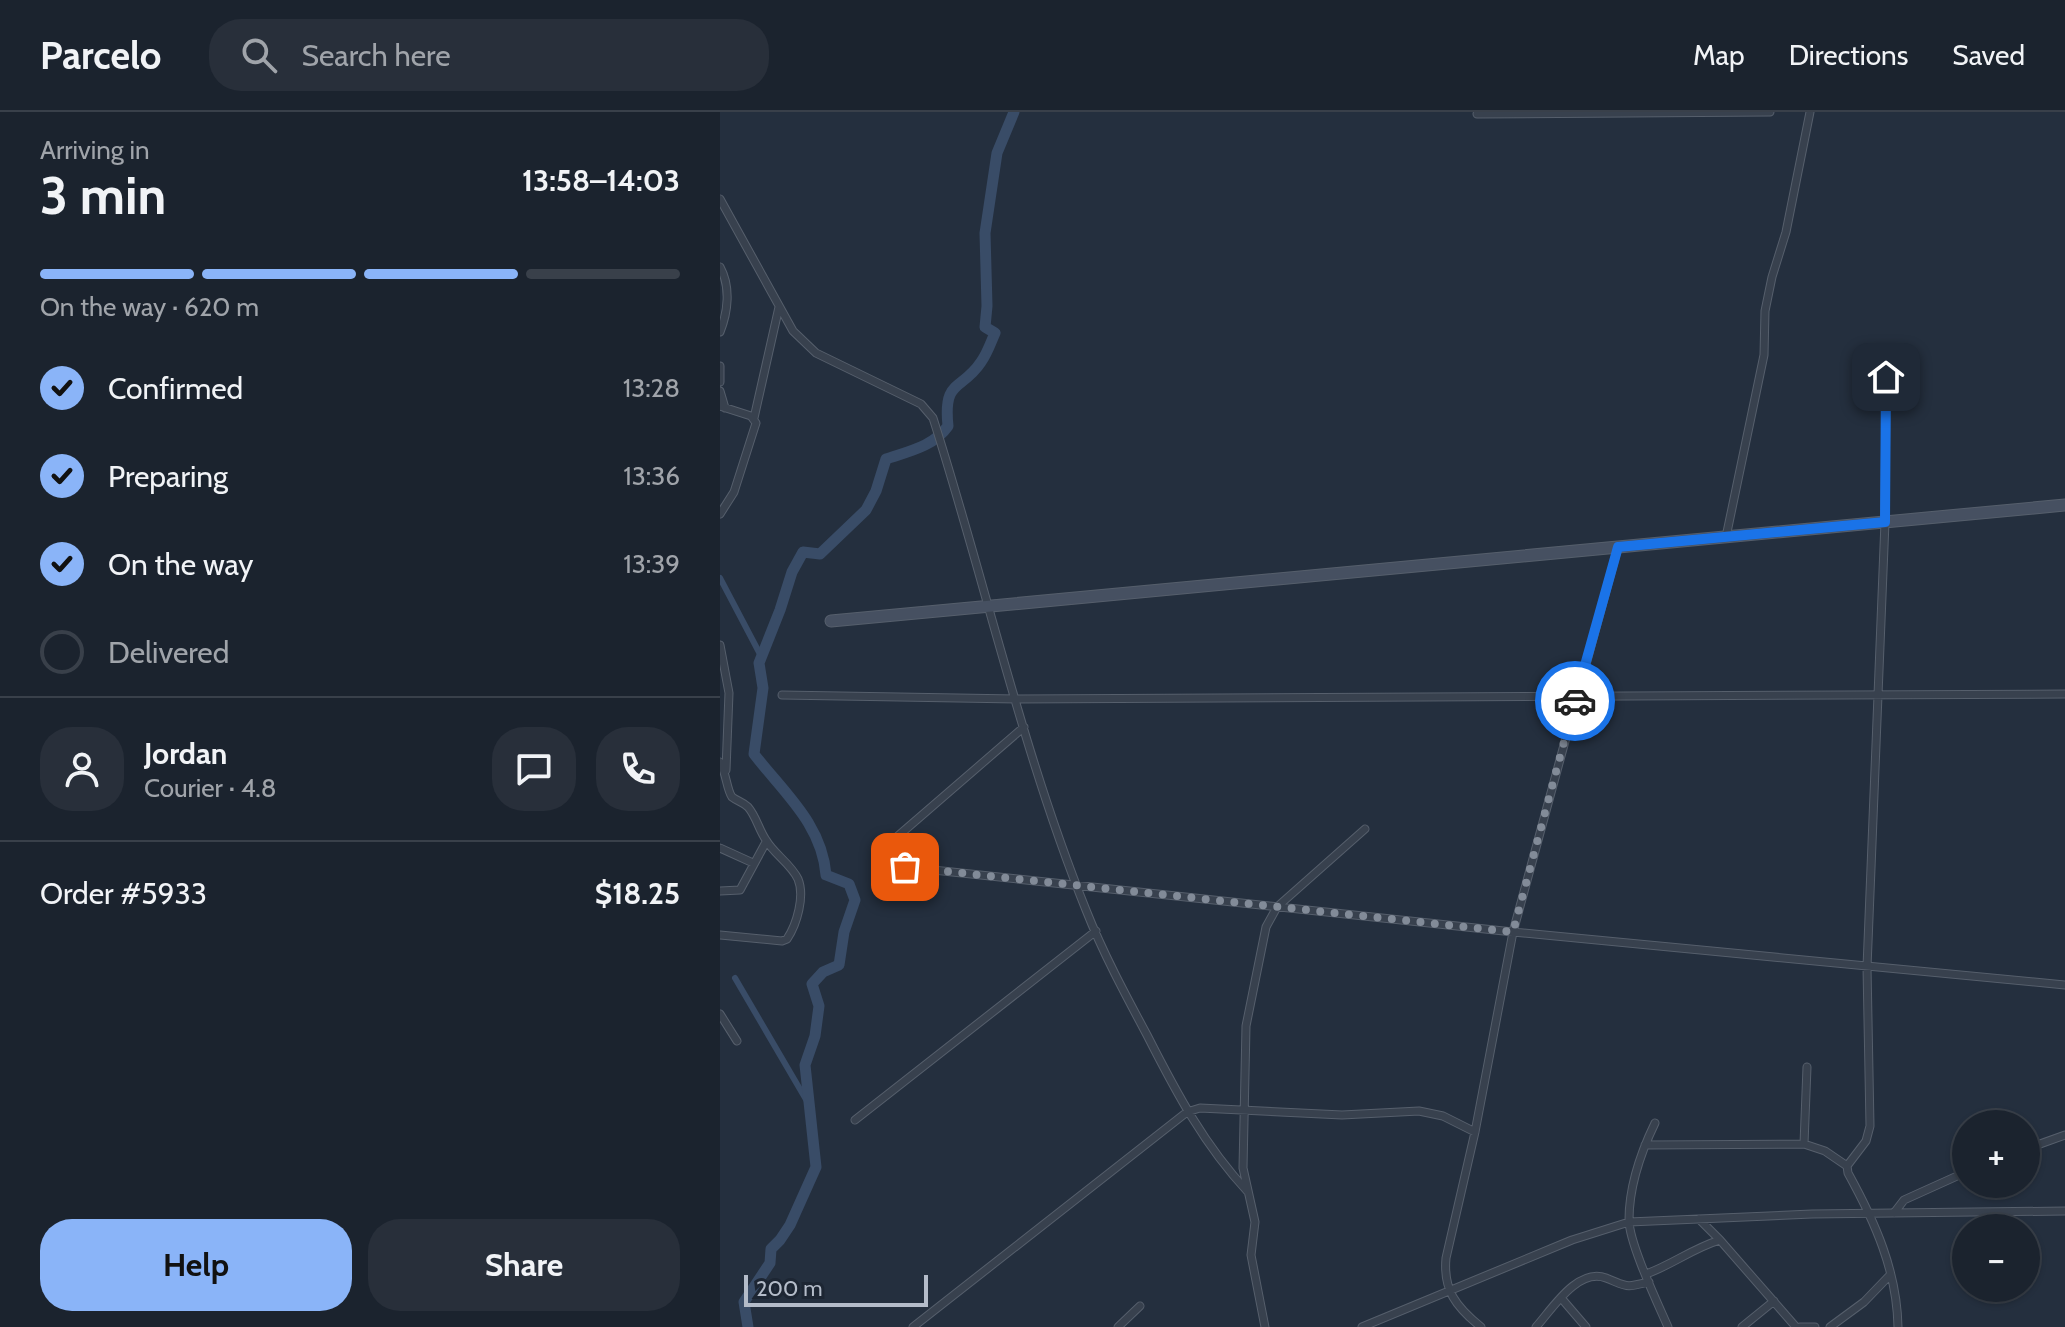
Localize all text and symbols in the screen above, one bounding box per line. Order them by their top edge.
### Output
search box [209,19,769,91]
text: Parcelo [40,32,161,79]
icon: search [237,33,281,77]
text: Search here [301,37,451,74]
text: Map [1693,38,1745,72]
text: Directions [1789,38,1908,72]
text: Saved [1952,38,2025,72]
text: Arriving in [40,134,150,166]
text: 13:58–14:03 [522,162,680,199]
text: 3 min [40,164,166,227]
text: On the way · 620 m [40,291,259,323]
pin [1852,343,1920,411]
icon: home [1864,355,1908,399]
icon: check [40,366,84,410]
text: Confirmed [108,370,243,407]
text: 13:28 [623,372,680,404]
icon: check [40,454,84,498]
text: Preparing [108,458,228,495]
text: 13:36 [623,460,680,492]
icon: check [40,542,84,586]
text: On the way [108,546,253,583]
text: 13:39 [623,548,680,580]
text: Delivered [108,634,229,671]
courier [1535,661,1615,741]
icon: car [1553,679,1597,723]
button: person [40,727,124,811]
button: chat [492,727,576,811]
button: phone [596,727,680,811]
text: Jordan [144,735,227,772]
text: Courier · 4.8 [144,772,277,804]
pin [871,833,939,901]
icon: bag [883,845,927,889]
text: Order #5933 [40,875,207,912]
text: $18.25 [595,875,680,912]
map controls [1952,1110,2040,1302]
button: + [1952,1110,2040,1198]
button: − [1952,1214,2040,1302]
button: Help [40,1219,352,1311]
button: Share [368,1219,680,1311]
scale bar [744,1271,928,1307]
text: 200 m [756,1275,822,1302]

